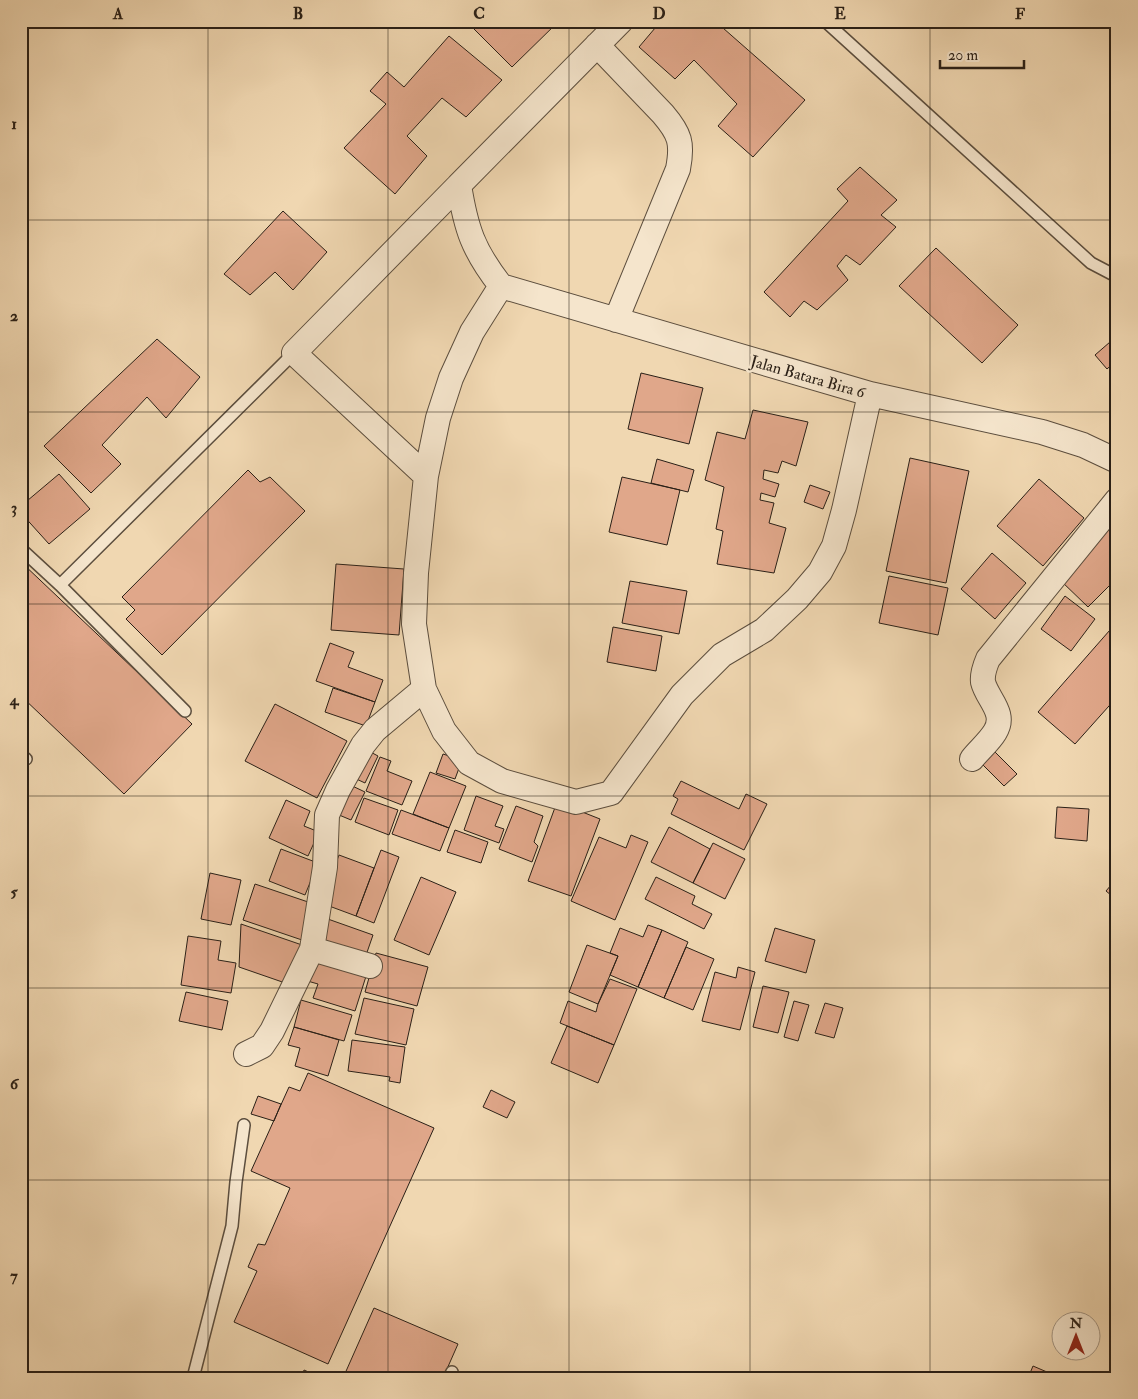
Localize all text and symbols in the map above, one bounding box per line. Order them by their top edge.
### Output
text: A [112,4,124,24]
text: B [293,4,303,24]
text: C [473,4,485,24]
text: D [652,4,666,24]
text: E [834,4,846,24]
text: F [1015,4,1025,24]
scale bar [940,38,1024,70]
text: 20 m [948,46,978,65]
text: 1 [11,114,17,134]
text: 2 [10,306,18,326]
street label: Jalan Batara Bira 6 [747,351,868,404]
text: 3 [11,498,17,518]
text: 4 [9,690,20,710]
text: 5 [10,882,18,902]
text: 6 [10,1074,20,1094]
text: 7 [10,1266,18,1286]
north arrow [1050,1312,1100,1362]
text: N [1069,1315,1083,1332]

